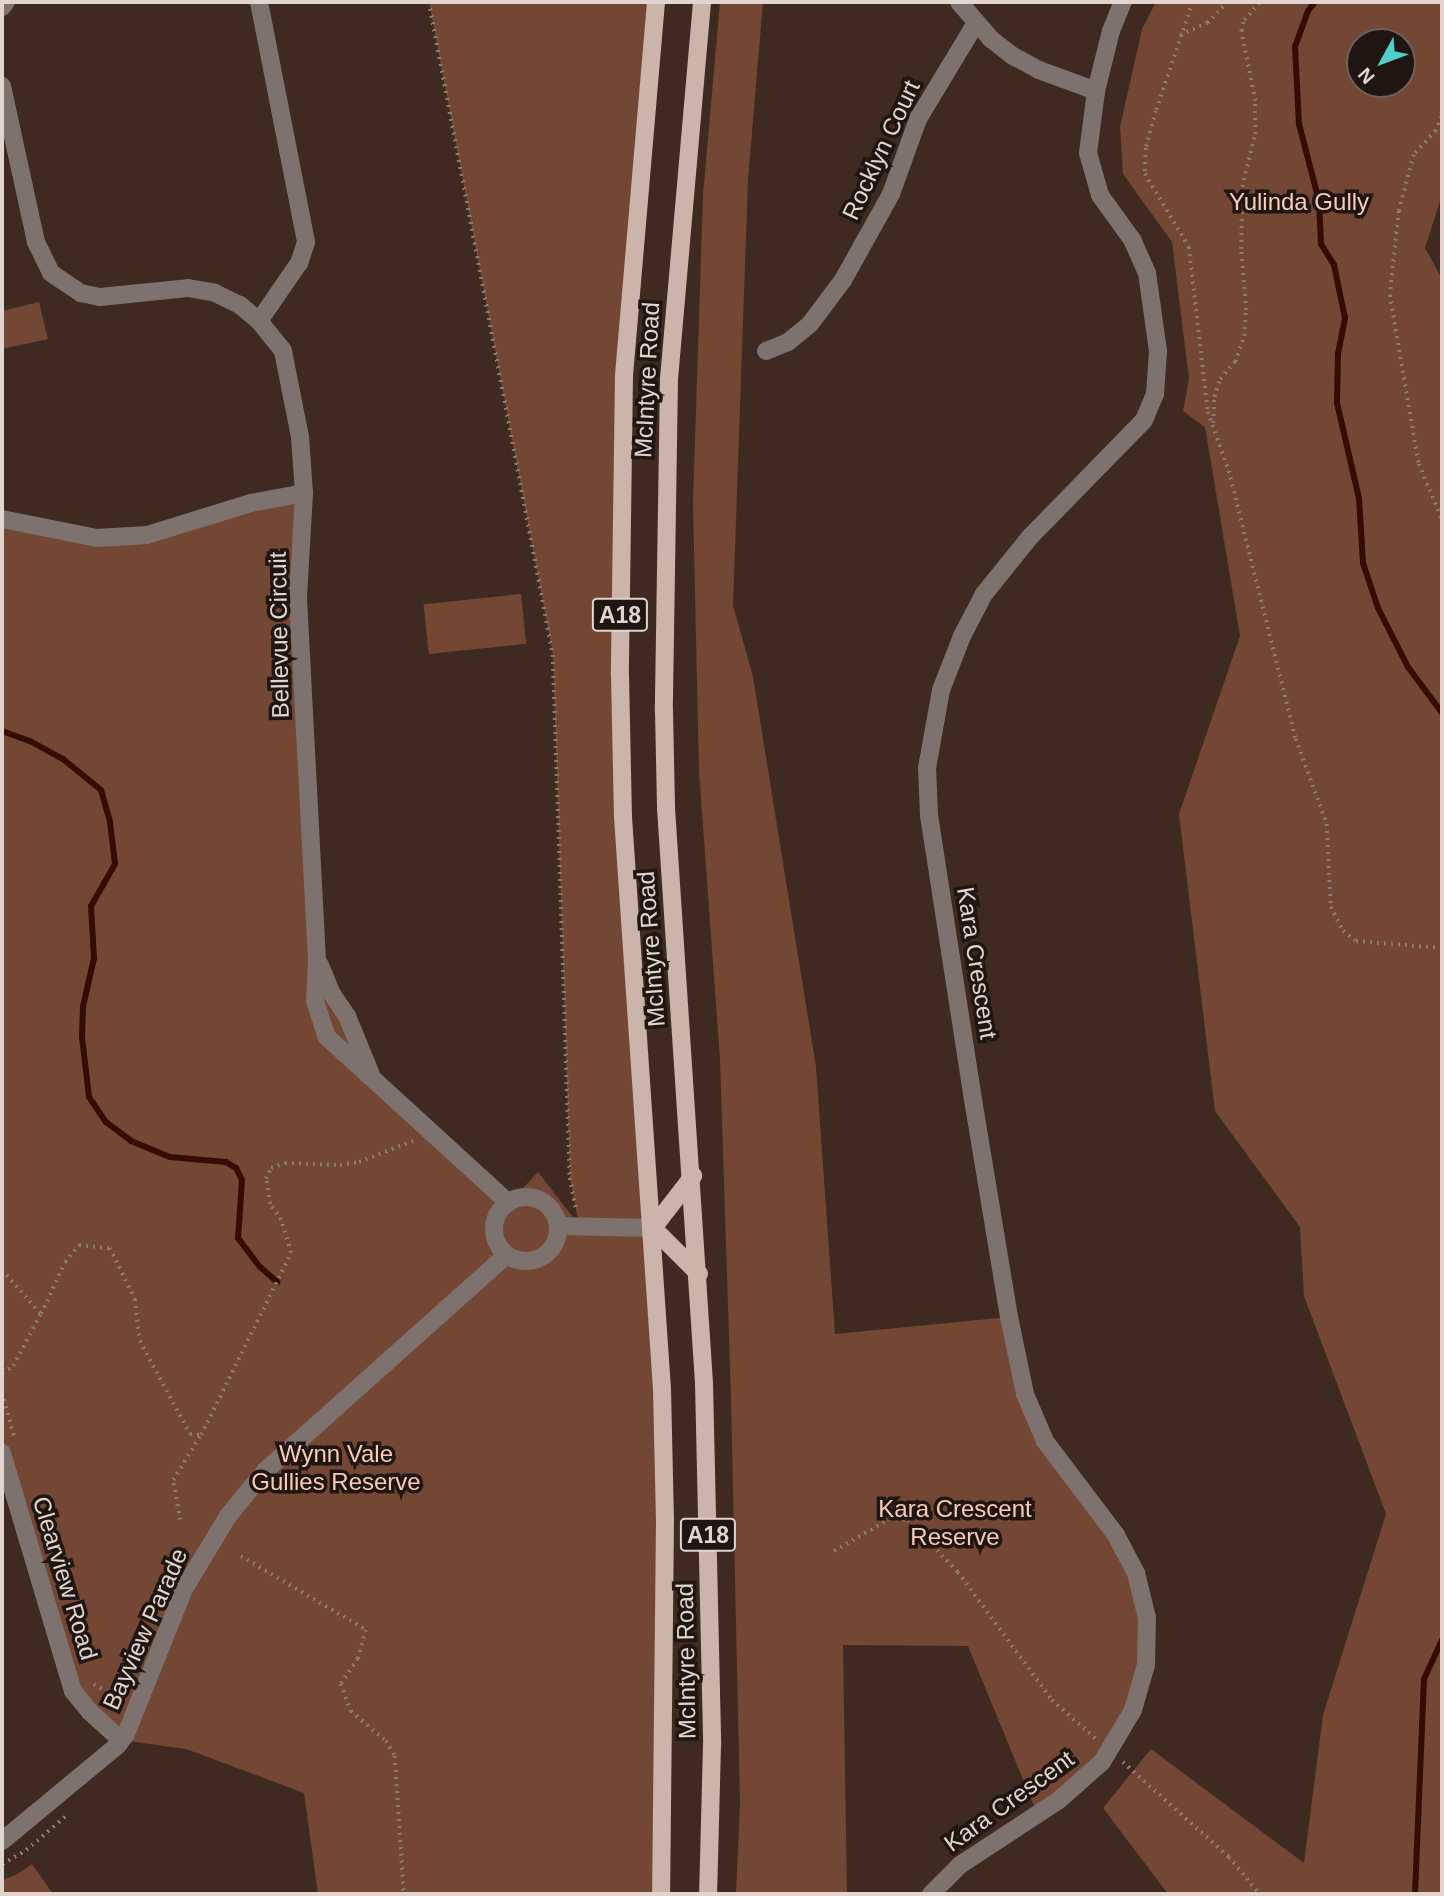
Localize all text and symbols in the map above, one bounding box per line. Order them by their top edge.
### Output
north arrow [1346,28,1416,98]
text: N [1354,64,1379,88]
street label: Rocklyn Court [836,76,926,224]
park label: Yulinda Gully [1229,188,1369,216]
street label: McIntyre Road [629,301,665,459]
street label: Bellevue Circuit [263,551,295,719]
road number: A18 [590,596,650,635]
street label: McIntyre Road [631,870,671,1028]
street label: Kara Crescent [951,885,1003,1041]
park label: Wynn Vale Gullies Reserve [251,1440,421,1496]
street label: Clearview Road [26,1493,104,1663]
park label: Kara Crescent Reserve [878,1495,1032,1551]
road number: A18 [678,1516,738,1554]
street label: Bayview Parade [97,1544,193,1714]
street label: McIntyre Road [670,1583,702,1739]
street label: Kara Crescent [938,1744,1080,1858]

